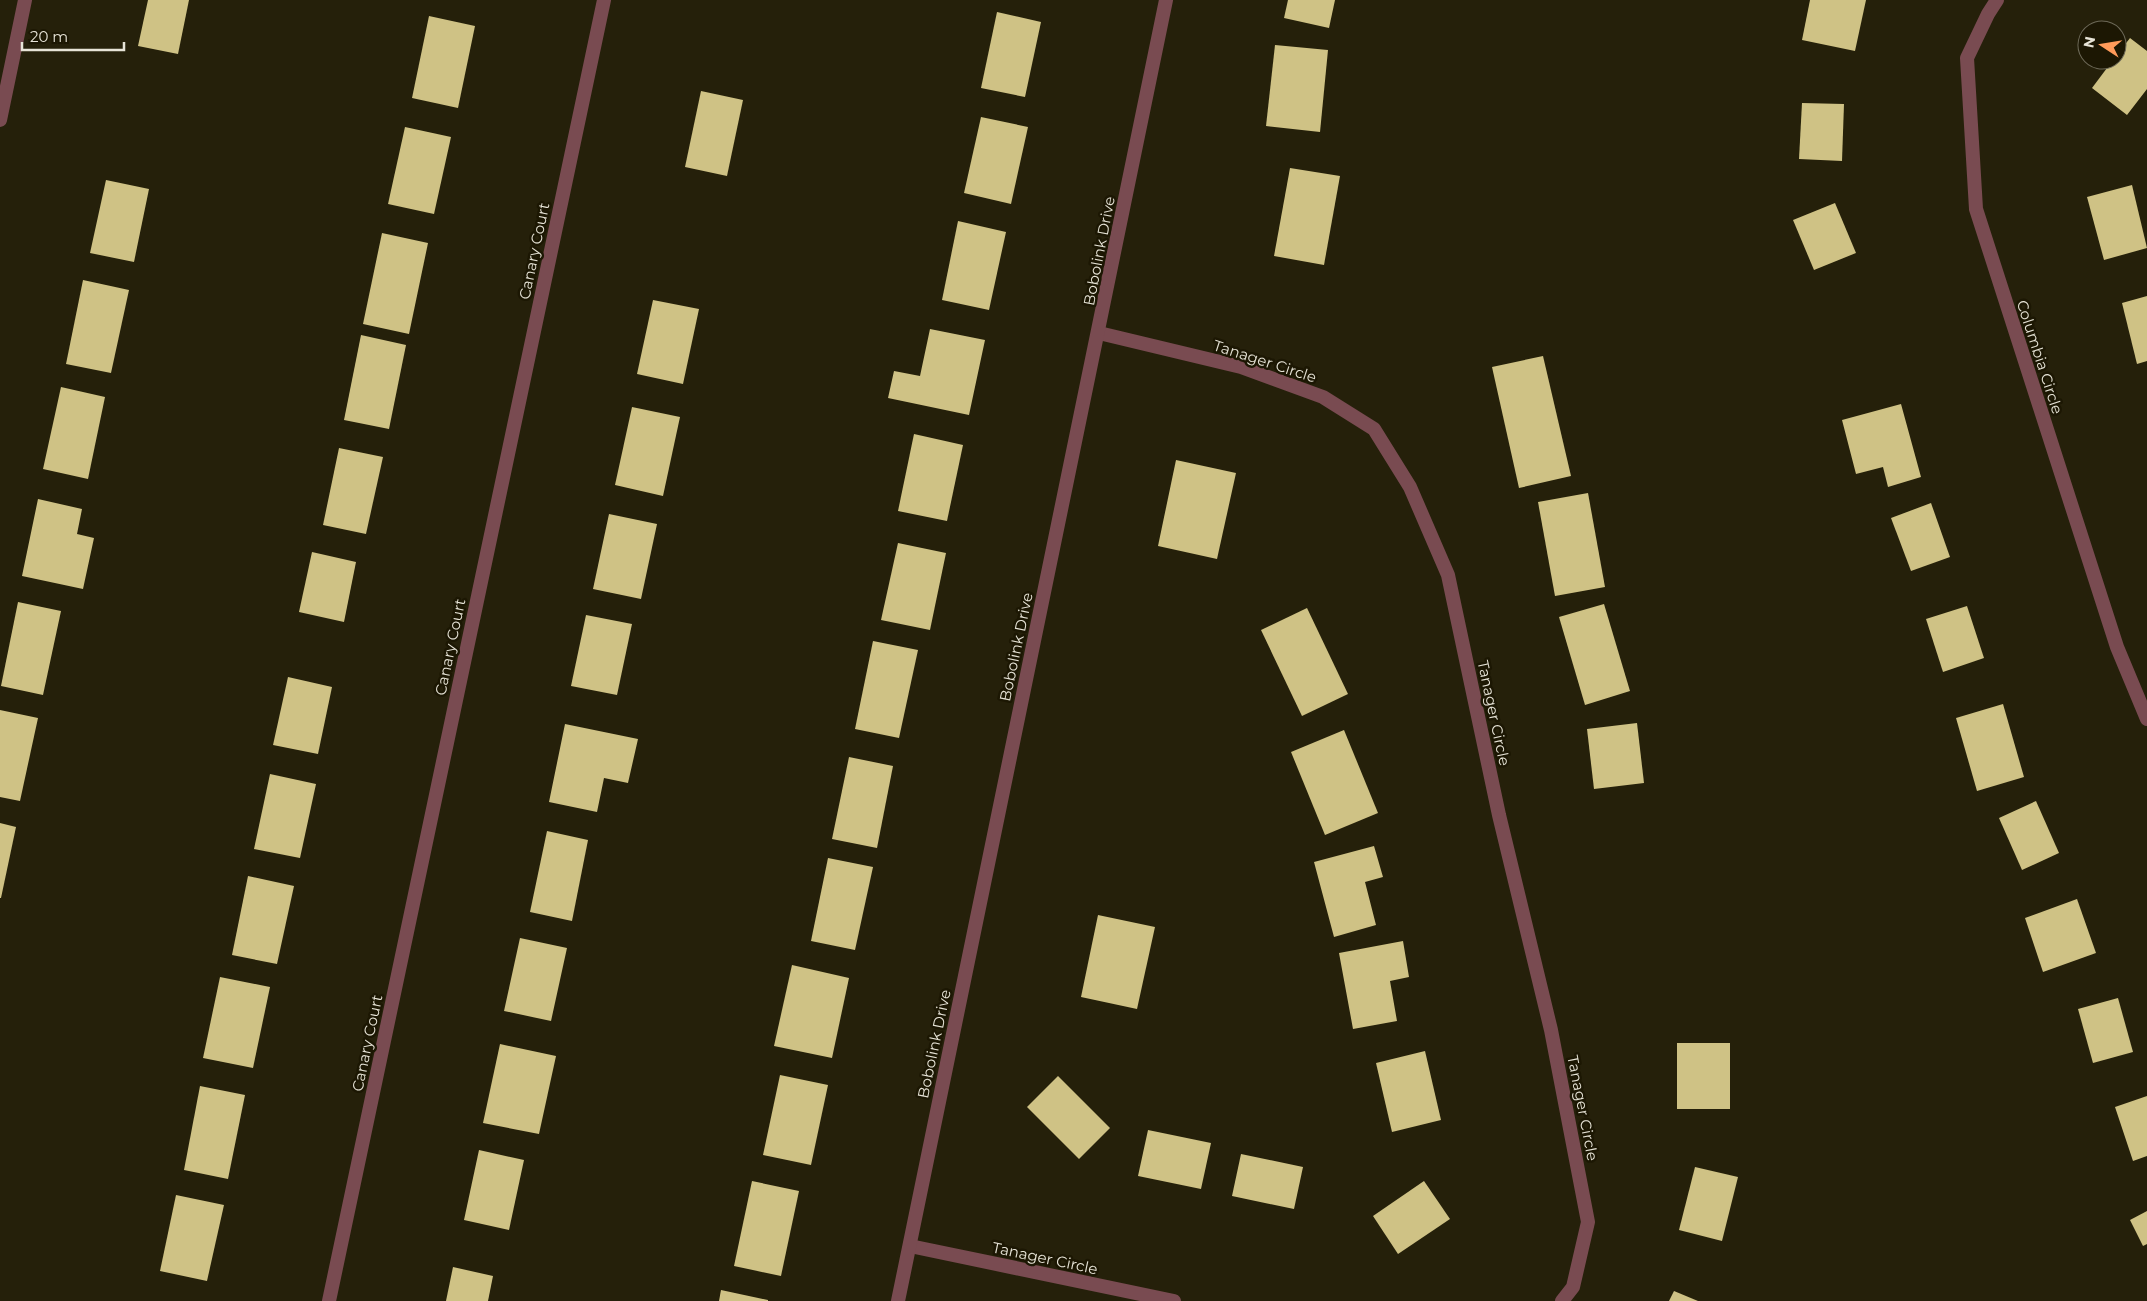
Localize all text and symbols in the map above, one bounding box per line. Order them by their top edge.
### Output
scale bar [22,20,125,52]
north arrow [2077,20,2127,70]
text: 20 m [30,27,68,46]
text: N [2079,35,2099,50]
street label: Bobolink Drive [1079,195,1119,307]
street label: Canary Court [514,201,554,301]
street label: Columbia Circle [2013,298,2067,416]
street label: Tanager Circle [1211,335,1319,387]
street label: Bobolink Drive [995,591,1037,703]
street label: Canary Court [430,597,470,697]
street label: Tanager Circle [1474,659,1514,767]
street label: Bobolink Drive [913,988,955,1100]
street label: Canary Court [347,993,387,1093]
street label: Tanager Circle [1563,1054,1603,1162]
street label: Tanager Circle [991,1238,1099,1278]

